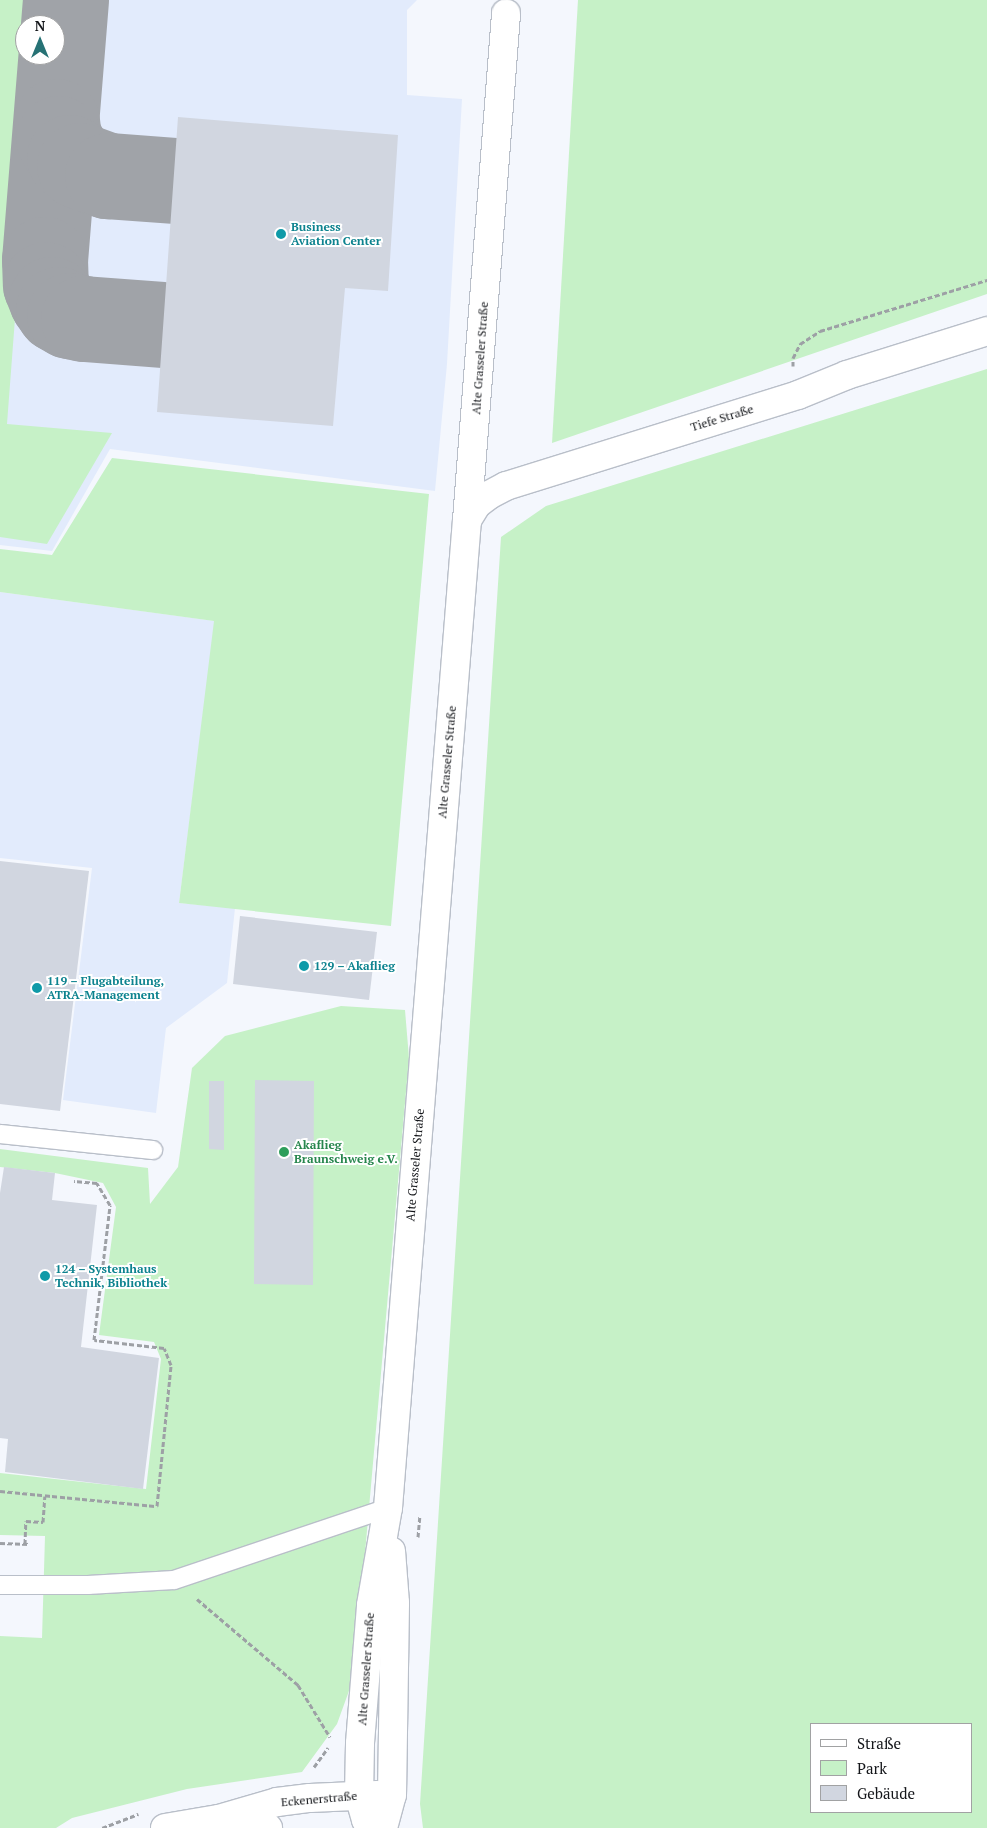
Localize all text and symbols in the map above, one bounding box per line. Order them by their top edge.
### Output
north arrow [15,15,65,65]
text: N [35,16,45,35]
place label: Business Aviation Center [291,220,381,248]
marker: Business Aviation Center [275,228,287,240]
street label: Alte Grasseler Straße [469,301,491,415]
street label: Tiefe Straße [689,402,755,434]
street label: Alte Grasseler Straße [435,705,459,819]
place label: 129 – Akaflieg [314,959,396,973]
marker: 129 – Akaflieg [298,960,310,972]
place label: 119 – Flugabteilung, ATRA-Management [47,974,165,1002]
marker: 119 – Flugabteilung, ATRA-Management [31,982,43,994]
street label: Alte Grasseler Straße [403,1108,427,1222]
place label: Akaflieg Braunschweig e.V. [294,1138,398,1166]
marker: Akaflieg Braunschweig e.V. [278,1146,290,1158]
place label: 124 – Systemhaus Technik, Bibliothek [55,1262,168,1290]
marker: 124 – Systemhaus Technik, Bibliothek [39,1270,51,1282]
street label: Alte Grasseler Straße [355,1612,377,1726]
legend [810,1723,972,1813]
text: Straße [857,1733,901,1753]
text: Park [857,1758,887,1778]
text: Gebäude [857,1783,915,1803]
street label: Eckenerstraße [280,1788,358,1810]

